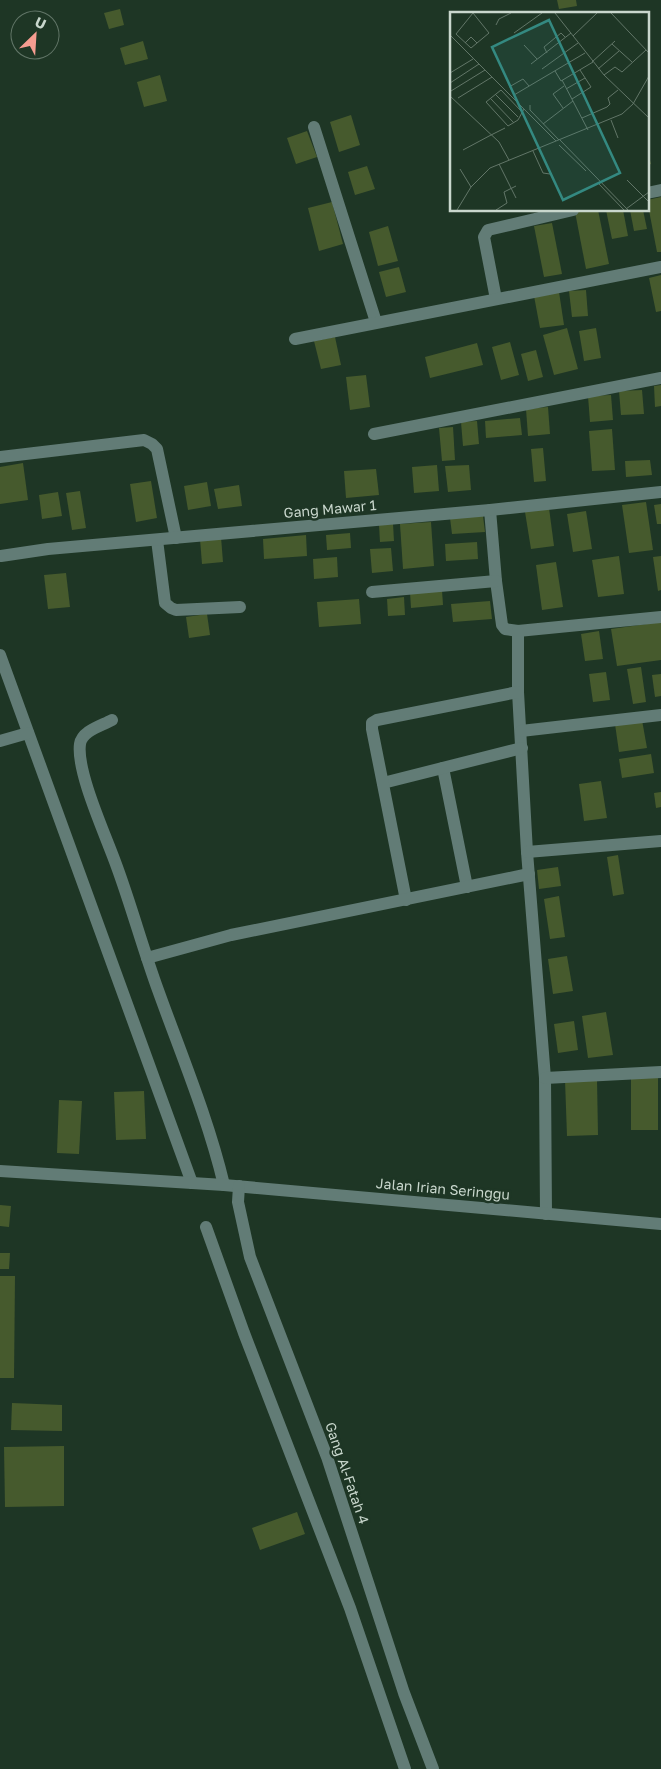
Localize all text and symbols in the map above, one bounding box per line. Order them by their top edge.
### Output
north arrow [10,10,60,60]
inset map [450,12,648,211]
text: U [32,13,49,33]
street label: Gang Mawar 1 [283,496,377,521]
street label: Jalan Irian Seringgu [375,1174,511,1203]
street label: Gang Al-Fatah 4 [322,1420,373,1526]

